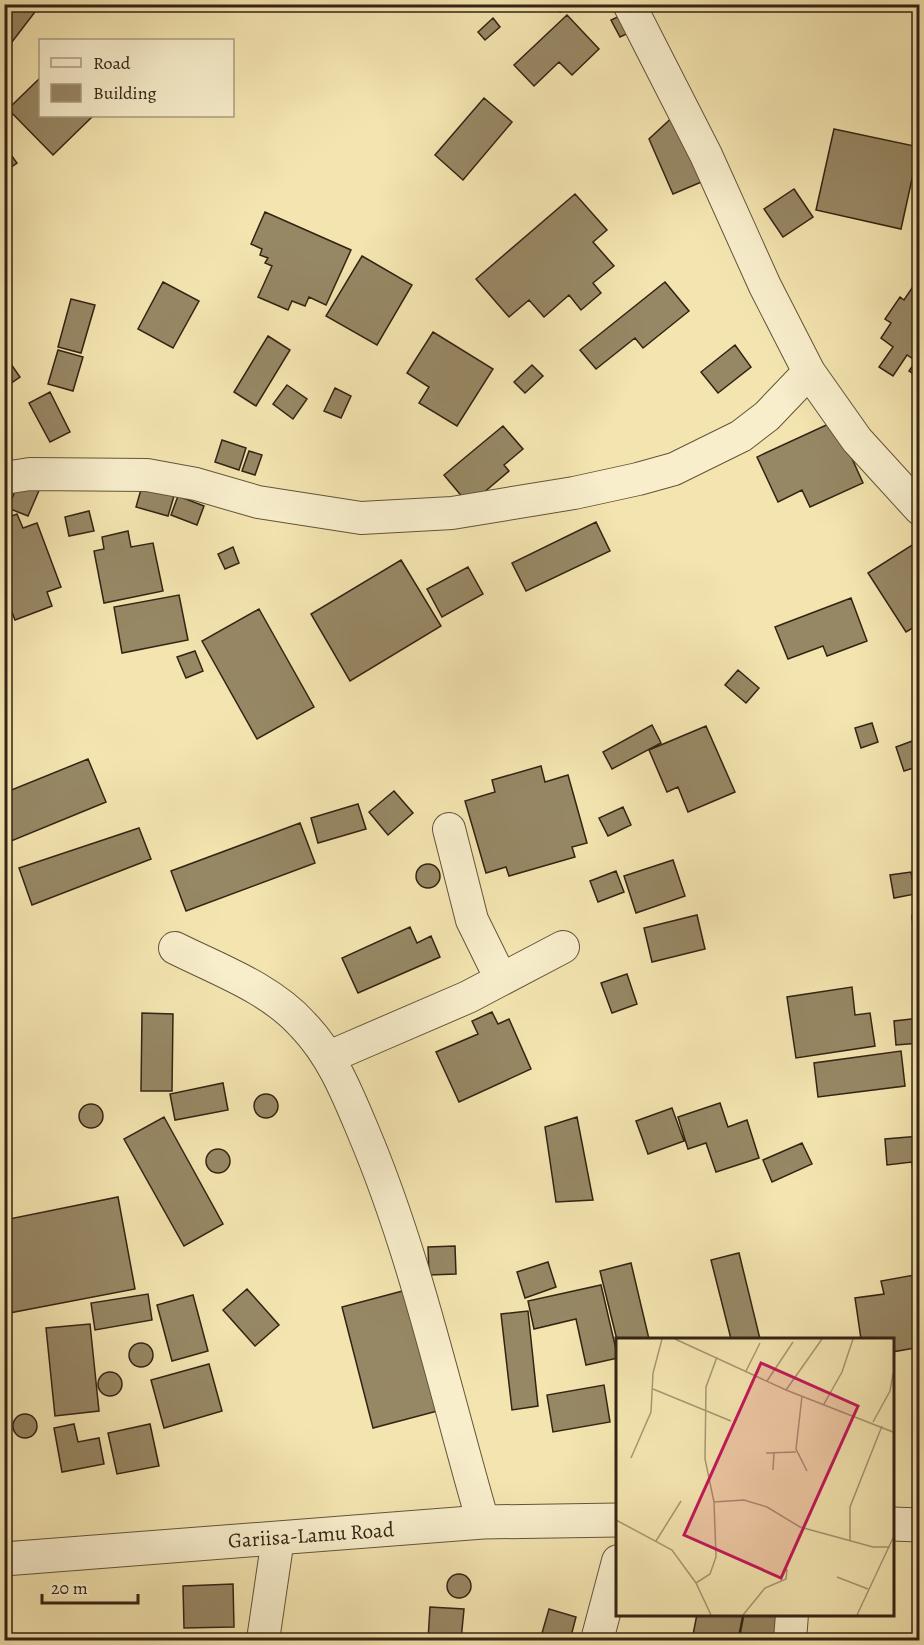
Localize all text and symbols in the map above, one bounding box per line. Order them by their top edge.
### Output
legend [39,39,234,117]
text: Road [93,51,131,75]
text: Building [93,81,157,105]
inset map [616,1338,894,1615]
street label: Gariisa-Lamu Road [227,1515,396,1555]
scale bar [42,1567,138,1605]
text: 20 m [51,1576,88,1600]

